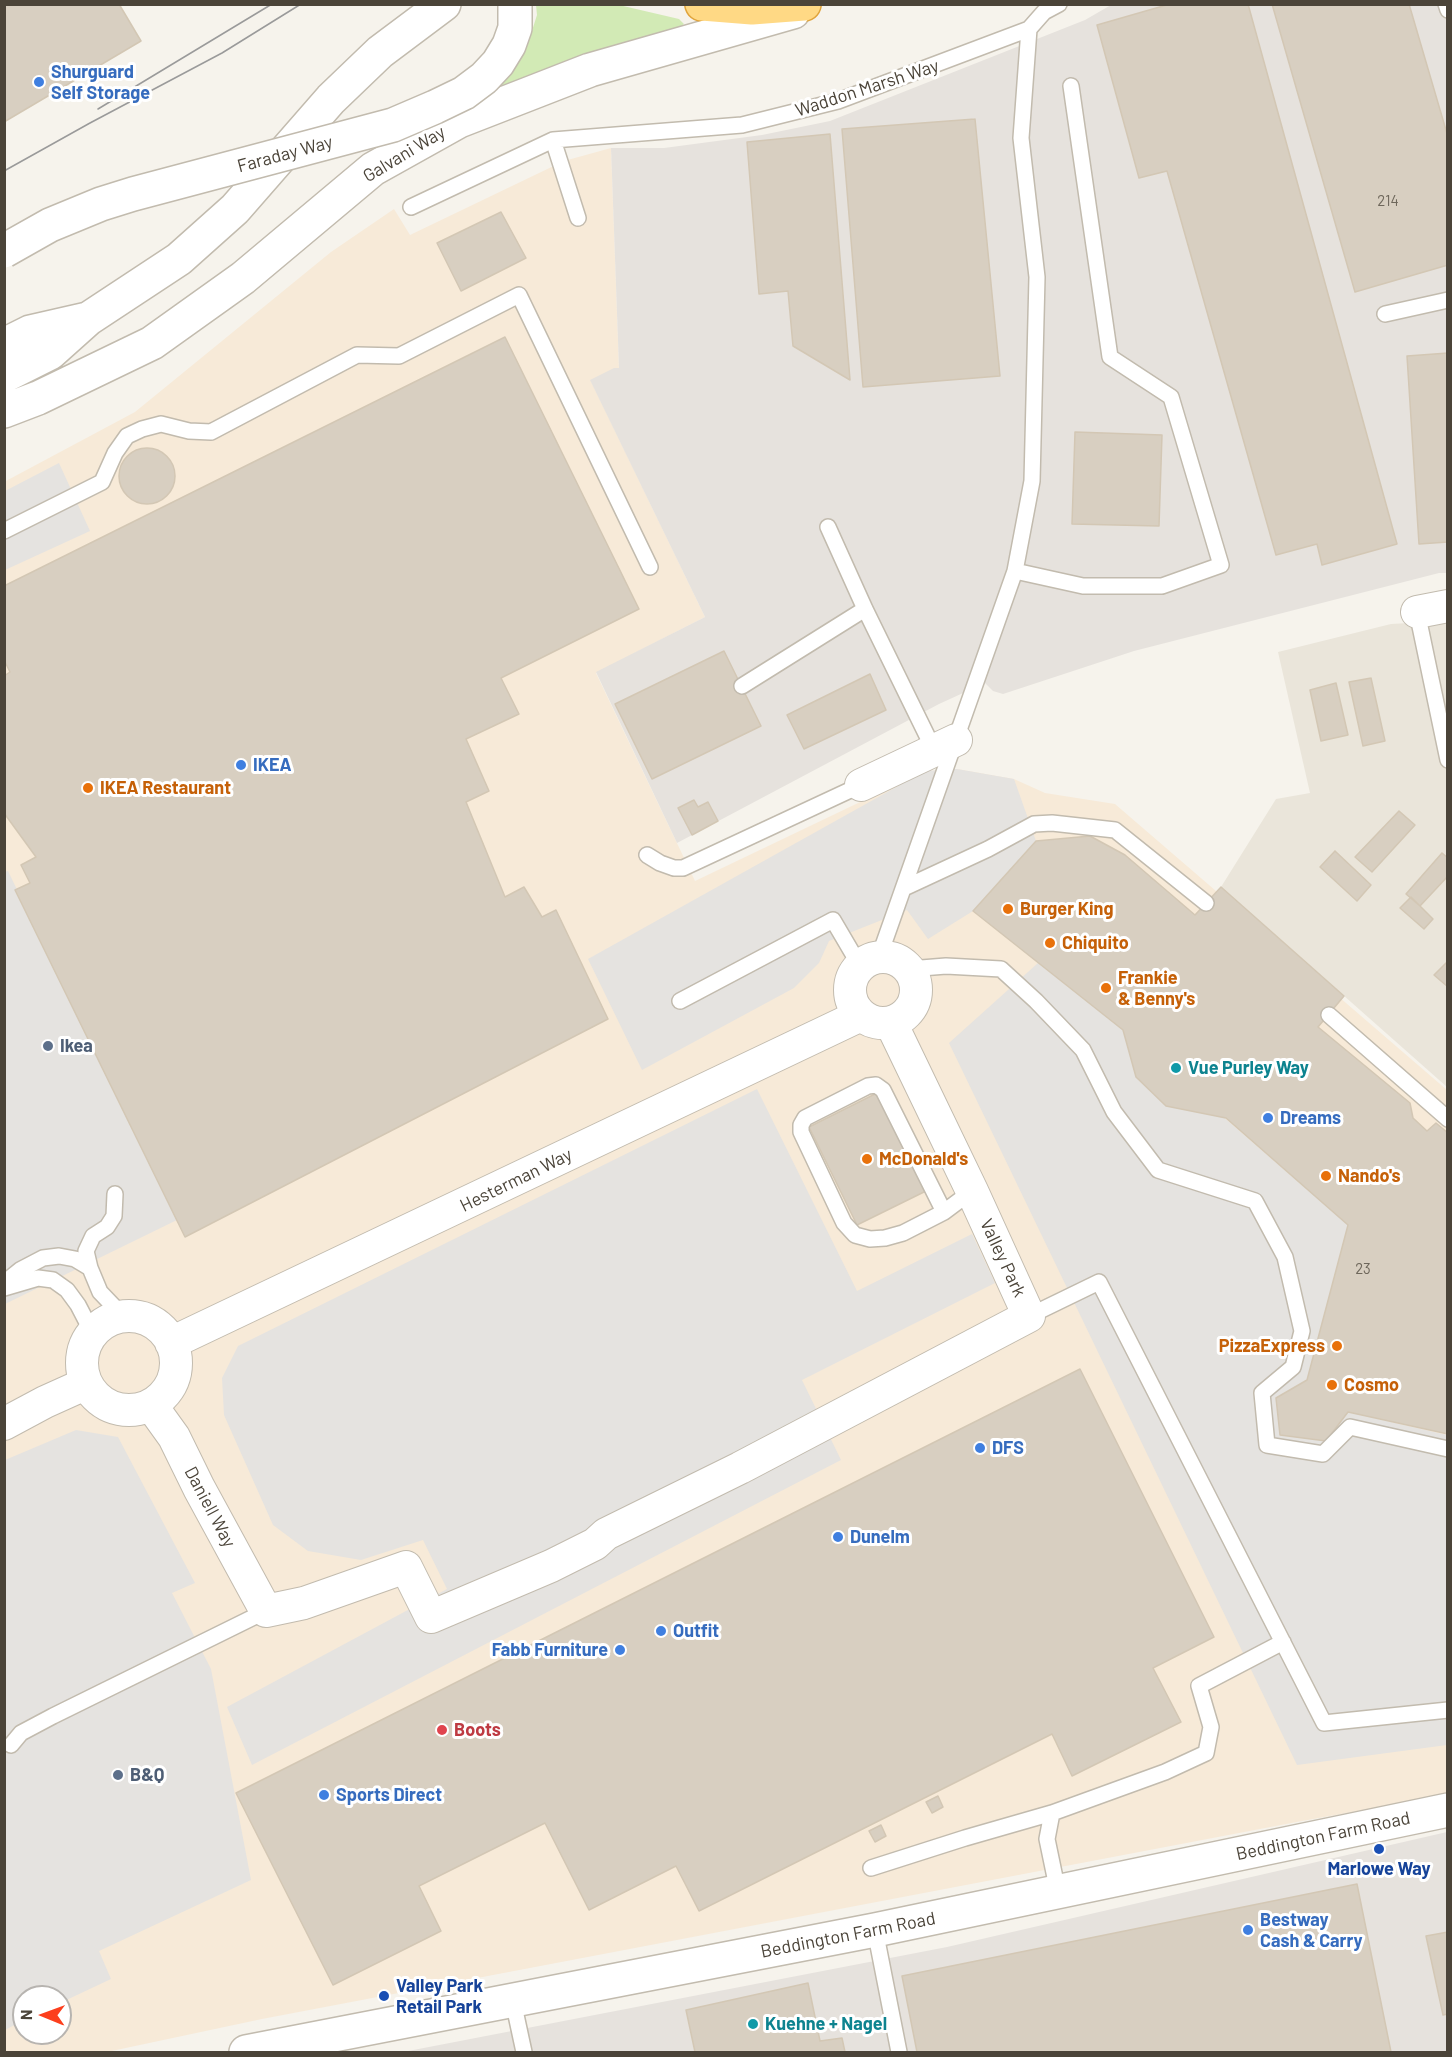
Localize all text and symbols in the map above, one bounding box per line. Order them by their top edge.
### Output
street label: Waddon Marsh Way [792,55,942,121]
place label: Shurguard Self Storage [51,61,150,104]
marker: Shurguard Self Storage [32,75,46,89]
street label: Galvani Way [359,121,449,187]
street label: Faraday Way [235,131,335,177]
house number: 214 [1377,192,1399,210]
place label: IKEA [253,754,292,776]
marker: IKEA [234,758,248,772]
place label: IKEA Restaurant [100,777,231,799]
marker: IKEA Restaurant [81,781,95,795]
place label: Burger King [1020,898,1113,920]
marker: Burger King [1001,902,1015,916]
place label: Chiquito [1062,932,1129,954]
marker: Chiquito [1043,936,1057,950]
place label: Frankie & Benny's [1118,967,1195,1010]
marker: Frankie & Benny's [1099,981,1113,995]
place label: Ikea [60,1035,93,1057]
marker: Ikea [41,1039,55,1053]
place label: Vue Purley Way [1188,1057,1309,1079]
marker: Vue Purley Way [1169,1061,1183,1075]
place label: Dreams [1280,1107,1341,1129]
marker: Dreams [1261,1111,1275,1125]
street label: Hesterman Way [456,1144,576,1216]
place label: McDonald's [879,1148,968,1170]
marker: McDonald's [860,1152,874,1166]
place label: Nando's [1338,1165,1401,1187]
marker: Nando's [1319,1169,1333,1183]
street label: Valley Park [975,1215,1031,1301]
house number: 23 [1355,1260,1371,1278]
place label: PizzaExpress [1219,1335,1325,1357]
marker: PizzaExpress [1330,1339,1344,1353]
place label: Cosmo [1344,1374,1399,1396]
marker: Cosmo [1325,1378,1339,1392]
place label: DFS [992,1437,1024,1459]
marker: DFS [973,1441,987,1455]
street label: Daniell Way [180,1463,240,1551]
place label: Dunelm [850,1526,910,1548]
marker: Dunelm [831,1530,845,1544]
place label: Outfit [673,1620,719,1642]
marker: Outfit [654,1624,668,1638]
place label: Fabb Furniture [492,1639,608,1661]
marker: Fabb Furniture [613,1643,627,1657]
place label: Boots [454,1719,501,1741]
marker: Boots [435,1723,449,1737]
place label: B&Q [130,1764,165,1786]
marker: B&Q [111,1768,125,1782]
place label: Sports Direct [336,1784,442,1806]
marker: Sports Direct [317,1788,331,1802]
street label: Beddington Farm Road [1234,1807,1412,1865]
marker: Marlowe Way [1372,1842,1386,1856]
place label: Marlowe Way [1327,1858,1431,1880]
street label: Beddington Farm Road [759,1907,937,1963]
place label: Bestway Cash & Carry [1260,1909,1363,1952]
marker: Bestway Cash & Carry [1241,1923,1255,1937]
place label: Valley Park Retail Park [396,1975,483,2018]
north arrow [12,1985,72,2045]
marker: Valley Park Retail Park [377,1989,391,2003]
text: N [16,2009,35,2020]
place label: Kuehne + Nagel [765,2013,887,2035]
marker: Kuehne + Nagel [746,2017,760,2031]

